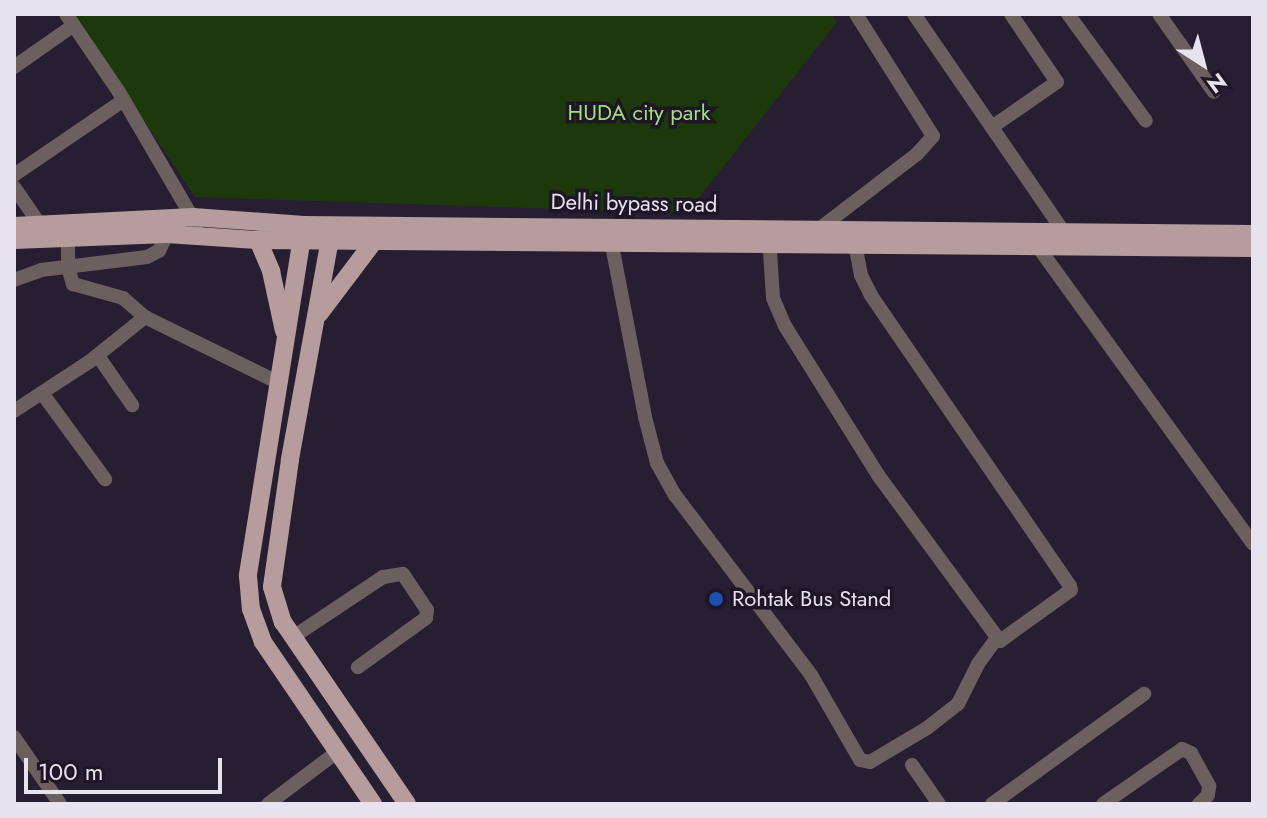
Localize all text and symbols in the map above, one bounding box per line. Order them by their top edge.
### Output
north arrow [1163,24,1243,104]
text: N [1201,65,1234,101]
park label: HUDA city park [567,100,711,126]
street label: Delhi bypass road [550,188,718,218]
place label: Rohtak Bus Stand [732,586,891,612]
marker: Rohtak Bus Stand [707,590,725,608]
scale bar [28,742,226,792]
text: 100 m [38,754,104,789]

